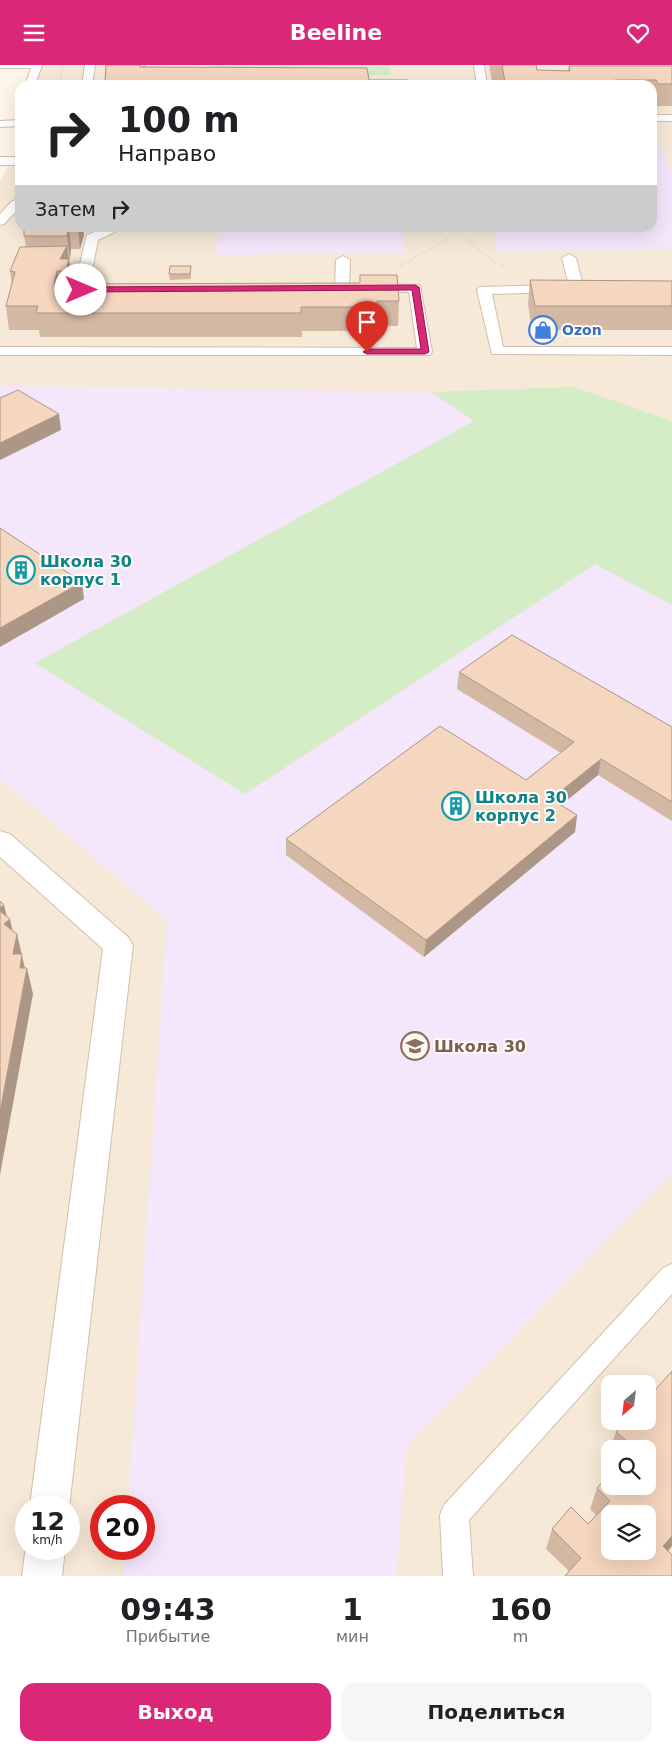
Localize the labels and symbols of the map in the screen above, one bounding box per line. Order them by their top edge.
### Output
position arrow [54,263,106,315]
pin [346,301,388,352]
shop icon: Ozon [528,315,558,345]
place label: Ozon [562,322,602,338]
place label: Школа 30 корпус 1 [40,552,132,589]
building icon: Школа 30 корпус 1 [6,555,36,585]
place label: Школа 30 корпус 2 [475,788,567,825]
building icon: Школа 30 корпус 2 [441,791,471,821]
school or university icon: Школа 30 [400,1031,430,1061]
place label: Школа 30 [434,1037,526,1056]
north arrow [601,1375,656,1430]
speed limit sign: 20 [90,1495,155,1560]

